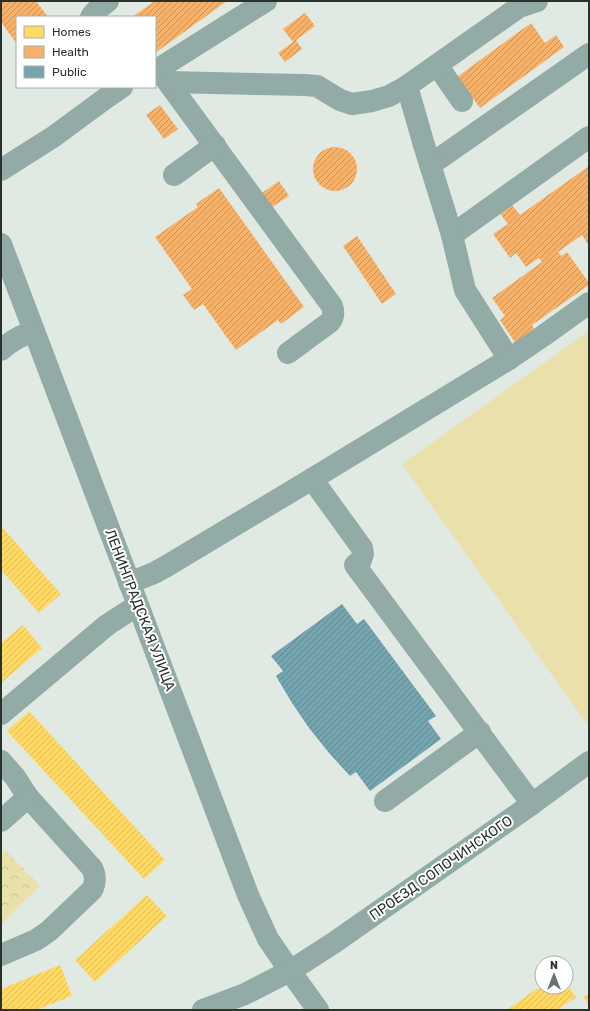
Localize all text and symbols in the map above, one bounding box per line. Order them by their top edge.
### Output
legend [16,16,156,88]
text: Homes [52,25,91,39]
text: Health [52,45,89,59]
text: Public [52,65,87,79]
street label: ЛЕНИНГРАДСКАЯ УЛИЦА [101,526,179,694]
street label: ПРОЕЗД СОПОЧИНСКОГО [366,812,516,924]
north arrow [534,955,574,995]
text: N [550,959,558,972]

